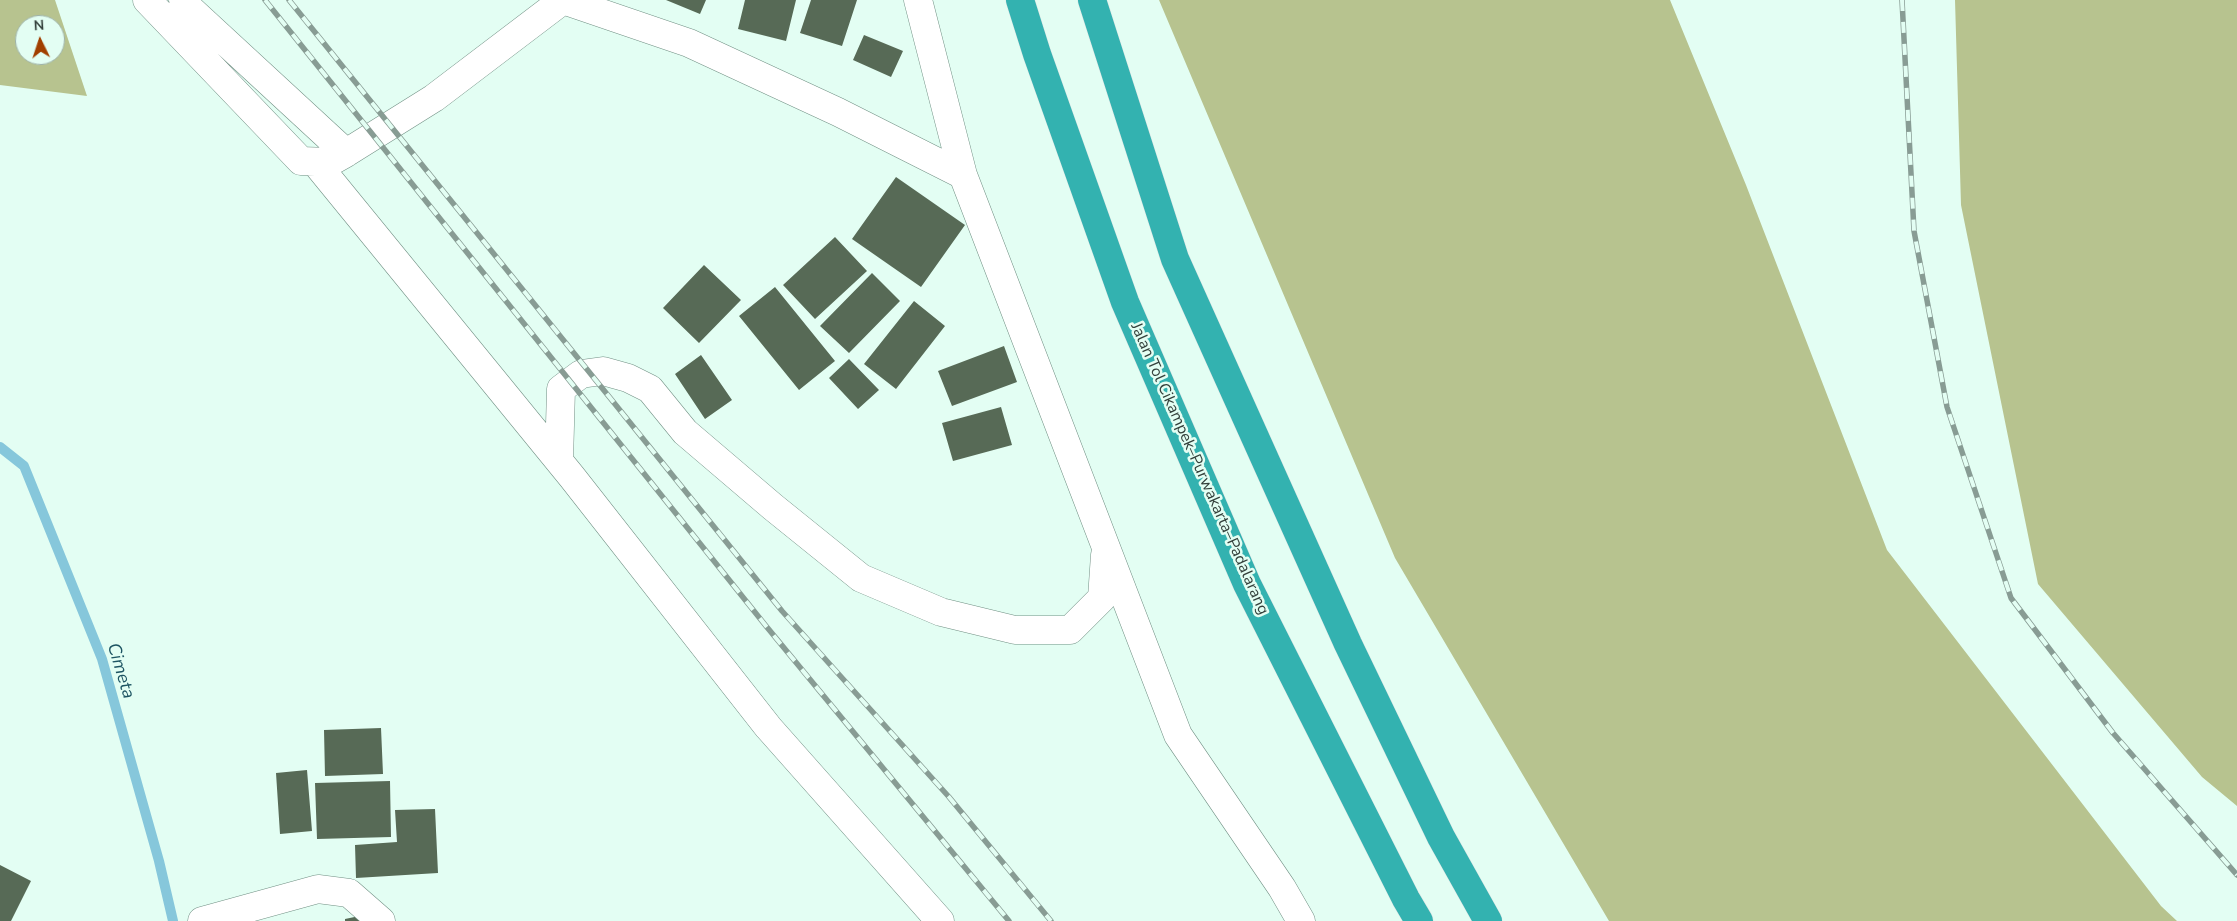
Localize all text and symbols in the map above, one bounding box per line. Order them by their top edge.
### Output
north arrow [15,15,65,65]
text: N [33,16,45,35]
street label: Jalan Tol Cikampek–Purwakarta–Padalarang [1126,320,1272,618]
water label: Cimeta [101,641,139,701]

